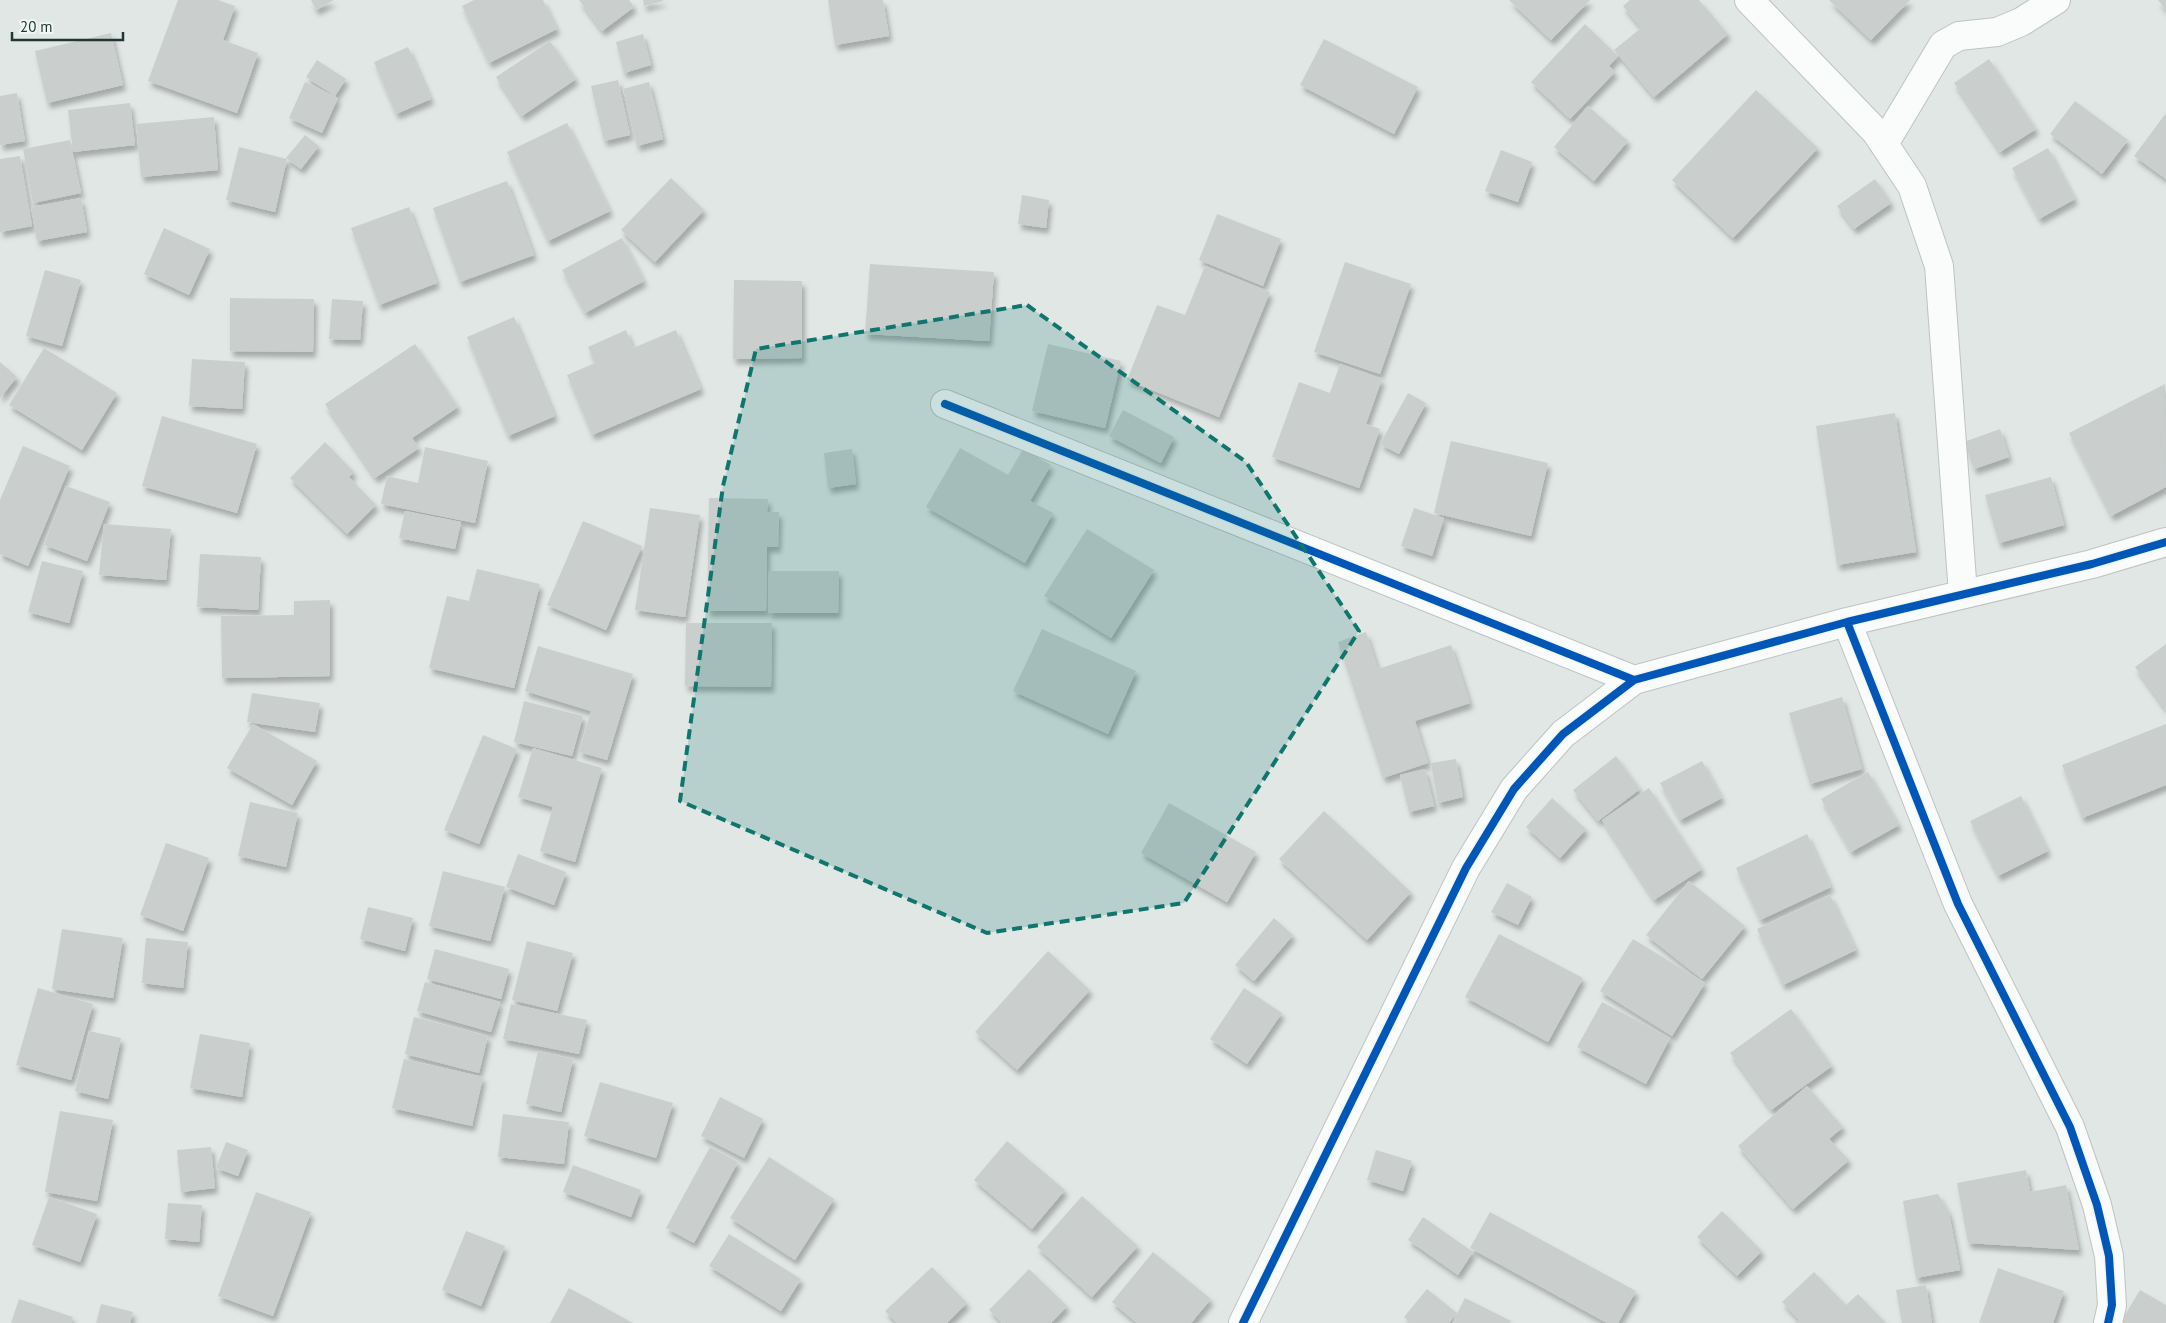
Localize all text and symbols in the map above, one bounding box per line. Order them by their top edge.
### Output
scale bar [12,10,124,42]
text: 20 m [20,17,53,36]

